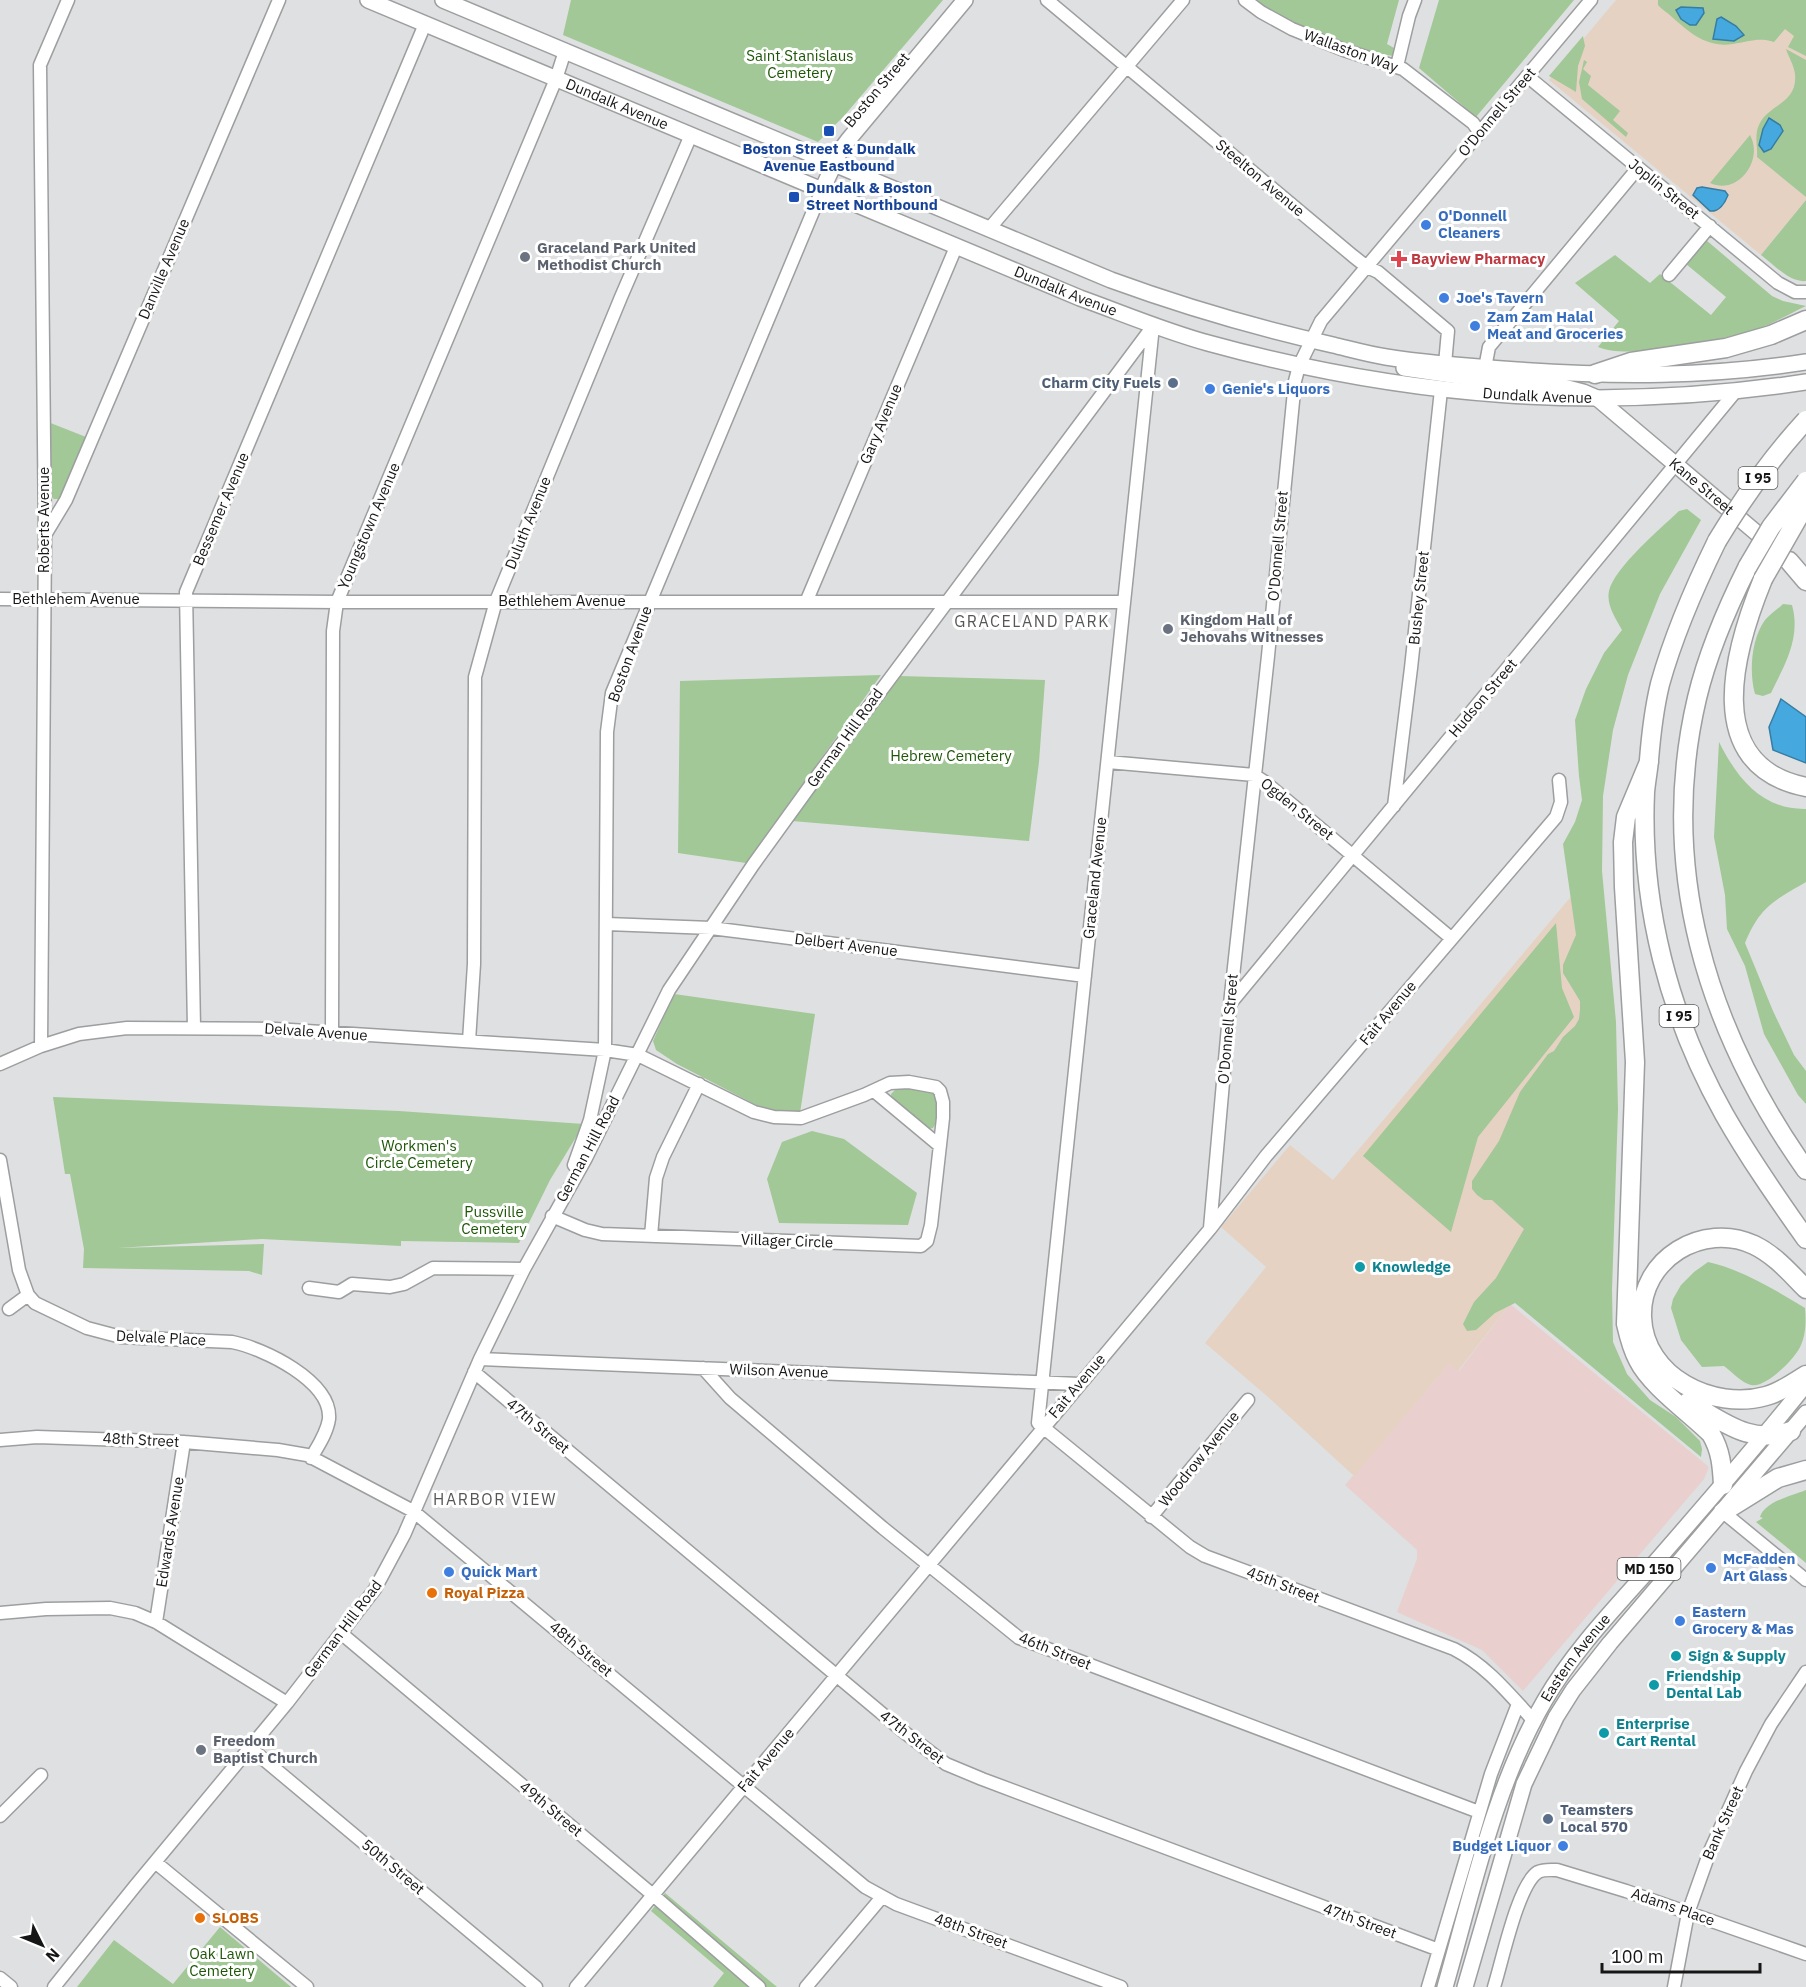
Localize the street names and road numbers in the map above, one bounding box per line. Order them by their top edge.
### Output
street label: Wallaston Way [1301,25,1401,77]
street label: Boston Street [840,48,914,131]
street label: O'Donnell Street [1454,63,1539,160]
street label: Dundalk Avenue [563,74,671,134]
street label: Steelton Avenue [1212,135,1309,220]
street label: Joplin Street [1625,154,1704,223]
street label: Danville Avenue [134,216,193,322]
street label: Dundalk Avenue [1011,262,1120,320]
street label: Gary Avenue [855,381,906,467]
street label: Dundalk Avenue [1482,383,1592,407]
street label: Bessemer Avenue [188,449,253,568]
street label: Kane Street [1666,453,1738,519]
street label: Youngstown Avenue [333,460,404,592]
street label: Roberts Avenue [34,467,53,573]
road number: I 95 [1738,467,1778,489]
street label: Duluth Avenue [500,474,555,572]
street label: O'Donnell Street [1263,490,1292,602]
street label: Bushey Street [1404,550,1433,646]
street label: Bethlehem Avenue [12,589,140,608]
street label: Bethlehem Avenue [498,591,626,610]
street label: Boston Avenue [603,603,656,705]
street label: Hudson Street [1444,655,1521,741]
street label: German Hill Road [802,684,887,791]
street label: Ogden Street [1257,773,1338,844]
street label: Graceland Avenue [1079,816,1110,940]
street label: Delbert Avenue [793,929,899,960]
street label: O'Donnell Street [1213,973,1242,1085]
street label: Fait Avenue [1355,977,1420,1049]
road number: I 95 [1660,1005,1698,1027]
street label: Delvale Avenue [264,1018,368,1045]
street label: German Hill Road [552,1092,624,1205]
street label: Villager Circle [740,1229,834,1252]
street label: Delvale Place [115,1326,207,1349]
street label: Fait Avenue [1044,1350,1109,1422]
street label: Wilson Avenue [729,1359,829,1382]
street label: 47th Street [503,1394,574,1457]
street label: Woodrow Avenue [1154,1407,1243,1510]
street label: 48th Street [102,1428,180,1451]
street label: Edwards Avenue [151,1475,188,1589]
road number: MD 150 [1618,1558,1680,1580]
street label: 45th Street [1244,1562,1322,1607]
street label: German Hill Road [300,1576,386,1681]
street label: Eastern Avenue [1536,1609,1614,1705]
street label: 48th Street [546,1617,617,1680]
street label: 46th Street [1016,1627,1094,1674]
street label: 47th Street [876,1706,948,1768]
street label: Fait Avenue [733,1724,798,1796]
street label: 49th Street [516,1777,587,1840]
street label: Bank Street [1698,1783,1747,1863]
street label: 50th Street [358,1835,429,1898]
street label: Adams Place [1629,1883,1717,1930]
street label: 47th Street [1321,1899,1399,1943]
street label: 48th Street [932,1909,1010,1953]

